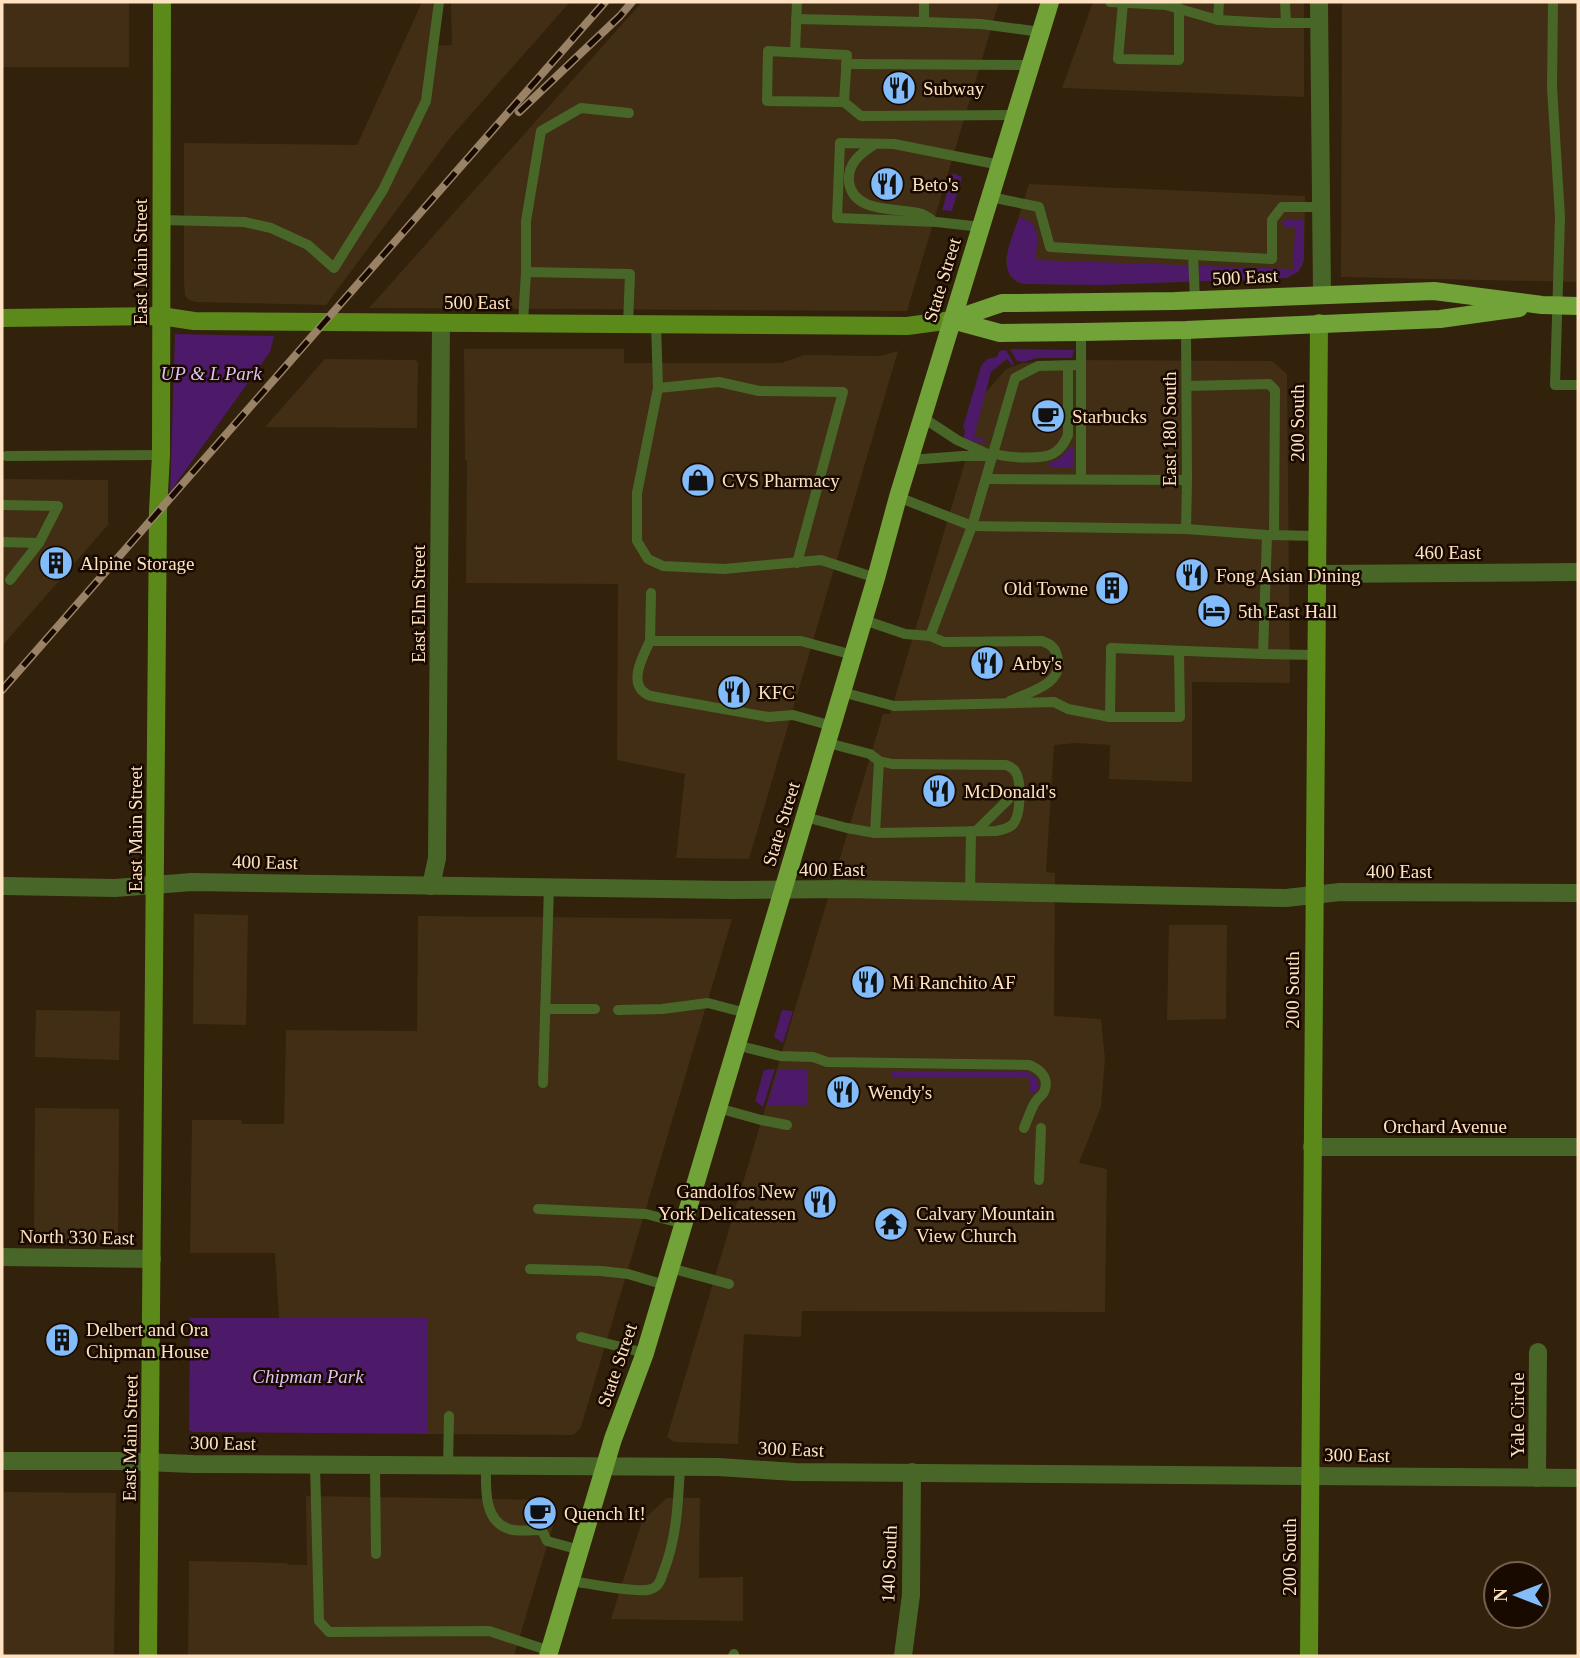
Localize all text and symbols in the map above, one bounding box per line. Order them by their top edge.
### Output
restaurant icon: Subway [880,69,918,107]
place label: Subway [923,78,985,99]
restaurant icon: Beto's [868,165,906,203]
place label: Beto's [912,174,959,195]
street label: East Main Street [130,198,151,325]
street label: State Street [919,235,965,325]
street label: 500 East [1212,265,1279,289]
street label: 500 East [444,292,511,313]
park label: UP & L Park [160,363,262,384]
street label: East 180 South [1159,371,1180,487]
street label: 200 South [1287,384,1308,462]
cafe icon: Starbucks [1029,397,1067,435]
place label: Starbucks [1072,406,1147,427]
shop icon: CVS Pharmacy [679,461,717,499]
place label: CVS Pharmacy [722,470,840,491]
street label: 460 East [1415,542,1482,563]
building icon: Alpine Storage [37,544,75,582]
street label: East Elm Street [408,544,429,663]
place label: Alpine Storage [80,553,195,574]
restaurant icon: Fong Asian Dining [1173,556,1211,594]
place label: Fong Asian Dining [1216,565,1361,586]
building icon: Old Towne [1093,569,1131,607]
place label: Old Towne [1004,578,1088,599]
hotel icon: 5th East Hall [1195,592,1233,630]
place label: 5th East Hall [1238,601,1337,622]
restaurant icon: Arby's [968,644,1006,682]
place label: Arby's [1012,653,1062,674]
restaurant icon: KFC [715,673,753,711]
place label: KFC [758,682,795,703]
street label: East Main Street [125,765,146,892]
restaurant icon: McDonald's [920,772,958,810]
street label: State Street [758,779,804,869]
place label: McDonald's [964,781,1056,802]
street label: 400 East [232,851,299,873]
street label: 400 East [799,859,866,880]
street label: 400 East [1366,861,1433,882]
street label: 200 South [1282,951,1303,1029]
restaurant icon: Mi Ranchito AF [849,963,887,1001]
place label: Mi Ranchito AF [892,972,1016,993]
restaurant icon: Wendy's [824,1073,862,1111]
place label: Wendy's [868,1082,932,1103]
street label: Orchard Avenue [1383,1116,1507,1137]
place label: Gandolfos New York Delicatessen [658,1181,796,1224]
restaurant icon: Gandolfos New York Delicatessen [801,1183,839,1221]
place label: Calvary Mountain View Church [916,1203,1055,1246]
temple icon: Calvary Mountain View Church [872,1205,910,1243]
street label: North 330 East [19,1225,135,1249]
place label: Delbert and Ora Chipman House [86,1319,209,1362]
street label: State Street [593,1320,641,1410]
building icon: Delbert and Ora Chipman House [43,1321,81,1359]
park label: Chipman Park [252,1366,364,1387]
street label: Yale Circle [1507,1372,1528,1458]
street label: East Main Street [118,1374,142,1501]
street label: 300 East [190,1432,257,1454]
street label: 300 East [758,1437,825,1461]
street label: 300 East [1324,1444,1391,1466]
cafe icon: Quench It! [521,1494,559,1532]
place label: Quench It! [564,1503,646,1524]
street label: 200 South [1279,1518,1300,1596]
street label: 140 South [877,1524,901,1603]
north arrow [1482,1560,1552,1630]
text: N [1490,1588,1511,1602]

